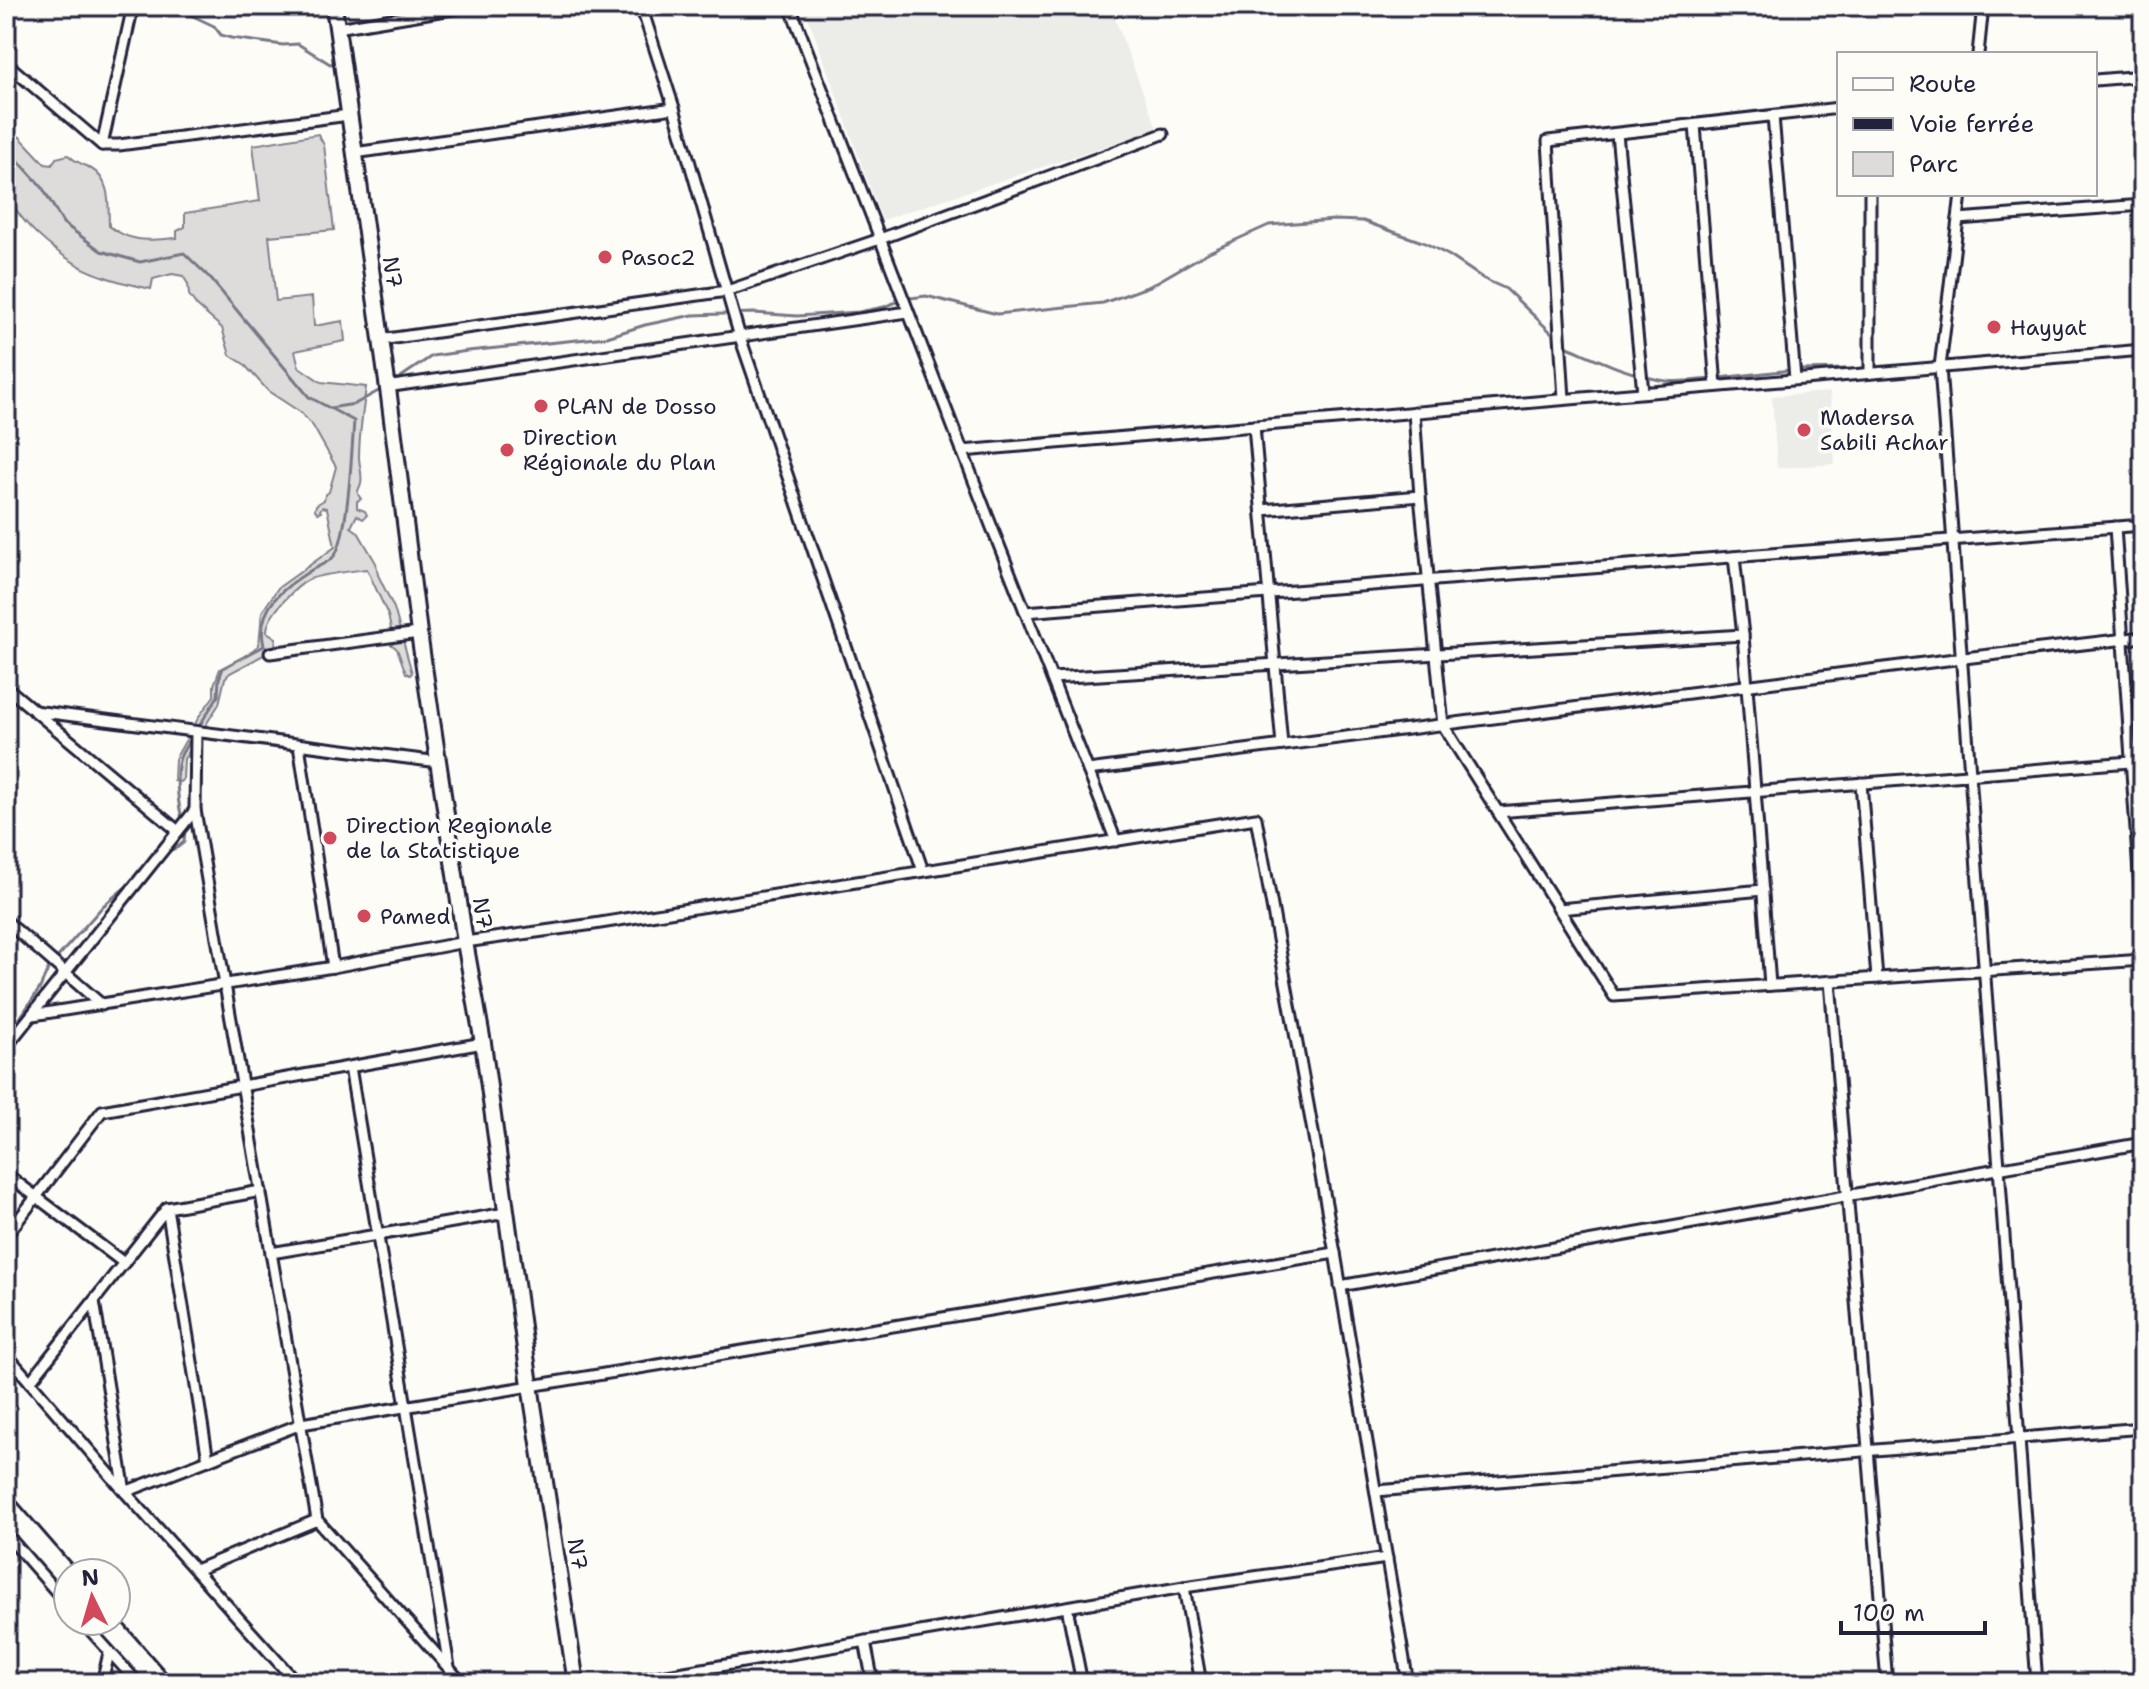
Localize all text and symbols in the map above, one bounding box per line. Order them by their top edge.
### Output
legend [1837,52,2097,196]
text: Route [1909,68,1977,100]
text: Voie ferrée [1909,108,2034,140]
text: Parc [1909,148,1958,180]
place label: Pasoc2 [621,243,696,272]
marker: Pasoc2 [596,248,614,266]
street label: N7 [376,254,409,290]
place label: Hayyat [2010,313,2087,342]
marker: Hayyat [1985,318,2003,336]
place label: PLAN de Dosso [557,392,717,421]
marker: PLAN de Dosso [532,397,550,415]
place label: Madersa Sabili Achar [1820,403,1949,457]
marker: Madersa Sabili Achar [1795,421,1813,439]
place label: Direction Régionale du Plan [523,423,716,477]
marker: Direction Régionale du Plan [498,441,516,459]
place label: Direction Regionale de la Statistique [346,811,553,865]
marker: Direction Regionale de la Statistique [321,829,339,847]
street label: N7 [466,895,499,931]
place label: Pamed [380,902,450,931]
marker: Pamed [355,907,373,925]
street label: N7 [561,1536,594,1572]
north arrow [52,1557,132,1637]
text: N [80,1562,100,1593]
scale bar [1841,1585,1985,1635]
text: 100 m [1853,1597,1925,1629]

